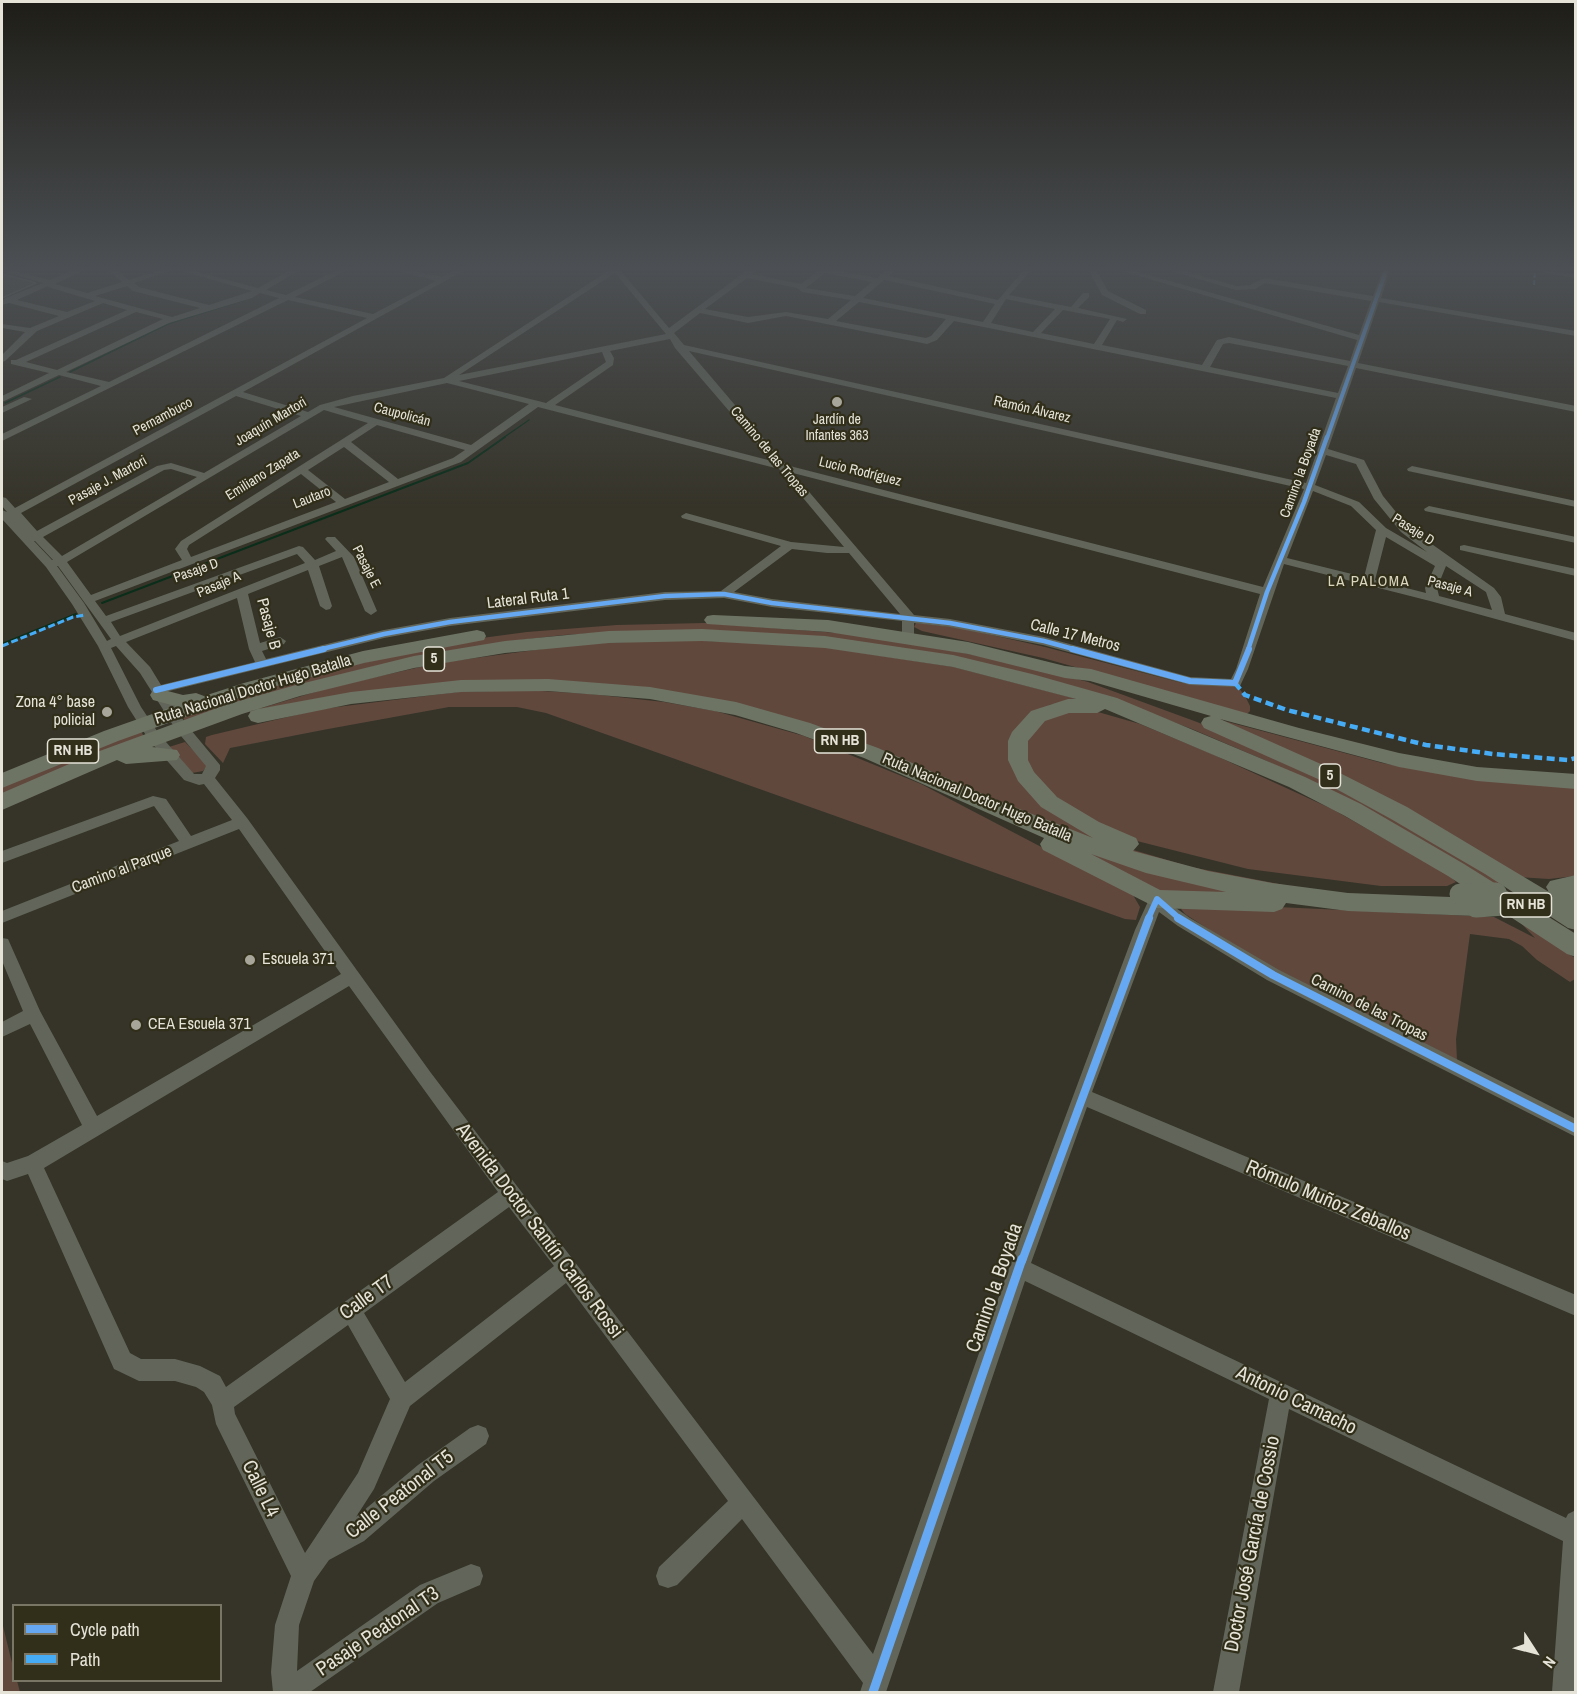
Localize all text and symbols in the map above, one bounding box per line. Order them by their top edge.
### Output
street label: Ramón Álvarez [992,393,1072,427]
street label: Pernambuco [130,394,196,440]
street label: Joaquín Martori [232,394,310,450]
marker: Jardín de Infantes 363 [830,395,844,409]
street label: Caupolicán [372,399,432,431]
street label: Camino de las Tropas [726,404,812,500]
place label: Jardín de Infantes 363 [805,412,869,444]
street label: Camino la Boyada [1277,426,1325,520]
street label: Emiliano Zapata [223,446,303,504]
street label: Pasaje J. Martori [66,453,150,509]
street label: Lucio Rodríguez [817,454,903,490]
street label: Lautaro [291,483,333,513]
street label: Pasaje D [1389,511,1437,549]
street label: Pasaje E [348,543,384,591]
street label: Pasaje D [171,555,221,587]
street label: Pasaje A [195,568,243,602]
district label: LA PALOMA [1328,573,1410,591]
street label: Pasaje A [1426,573,1474,601]
street label: Lateral Ruta 1 [486,584,570,614]
street label: Pasaje B [252,596,284,652]
street label: Calle 17 Metros [1028,616,1122,656]
road number: 5 [424,647,444,671]
street label: Ruta Nacional Doctor Hugo Batalla [153,651,353,729]
place label: Zona 4° base policial [16,693,95,731]
marker: Zona 4° base policial [100,705,114,719]
road number: RN HB [814,729,866,753]
road number: RN HB [48,739,98,763]
street label: Ruta Nacional Doctor Hugo Batalla [879,749,1075,847]
road number: 5 [1320,764,1340,788]
street label: Camino al Parque [69,842,175,898]
road number: RN HB [1500,893,1552,917]
place label: Escuela 371 [262,950,334,970]
marker: Escuela 371 [243,953,257,967]
street label: Camino de las Tropas [1307,970,1431,1046]
place label: CEA Escuela 371 [148,1015,251,1035]
marker: CEA Escuela 371 [129,1018,143,1032]
street label: Avenida Doctor Santín Carlos Rossi [450,1119,628,1343]
street label: Rómulo Muñoz Zeballos [1242,1155,1414,1247]
street label: Camino la Boyada [962,1220,1028,1356]
street label: Calle T7 [335,1270,399,1326]
street label: Antonio Camacho [1232,1361,1360,1441]
street label: Doctor José García de Cossio [1220,1434,1286,1654]
street label: Calle Peatonal T5 [341,1445,459,1545]
street label: Calle L4 [236,1457,284,1521]
street label: Pasaje Peatonal T3 [312,1582,444,1682]
legend [12,1604,222,1682]
text: Cycle path [70,1617,140,1642]
north arrow [1505,1622,1565,1682]
text: Path [70,1647,100,1672]
text: N [1538,1652,1561,1673]

